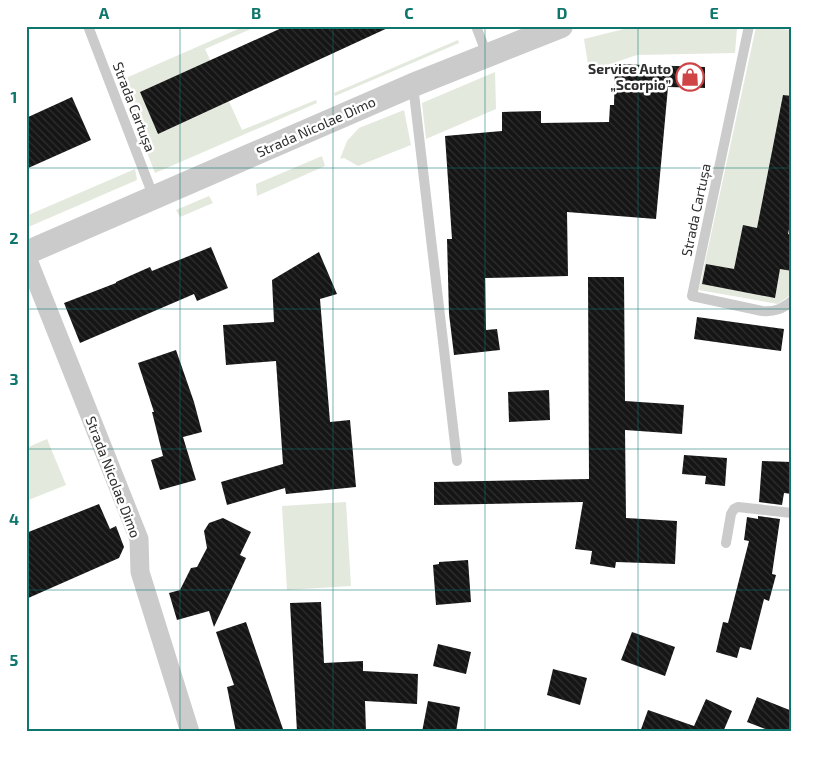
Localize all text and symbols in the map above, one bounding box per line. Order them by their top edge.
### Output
text: A [99,3,110,22]
text: B [251,3,261,22]
text: C [404,3,414,22]
text: D [557,3,568,22]
text: E [709,3,719,22]
street label: Strada Cartușa [109,60,159,154]
place label: Service Auto „Scorpio” [588,60,671,93]
shop icon: Service Auto „Scorpio” [675,62,705,92]
text: 1 [11,87,17,106]
street label: Strada Nicolae Dimo [254,93,378,160]
street label: Strada Cartușa [677,162,715,258]
text: 2 [9,228,19,247]
text: 3 [9,369,19,388]
street label: Strada Nicolae Dimo [82,414,144,540]
text: 4 [9,509,19,528]
text: 5 [10,650,19,669]

